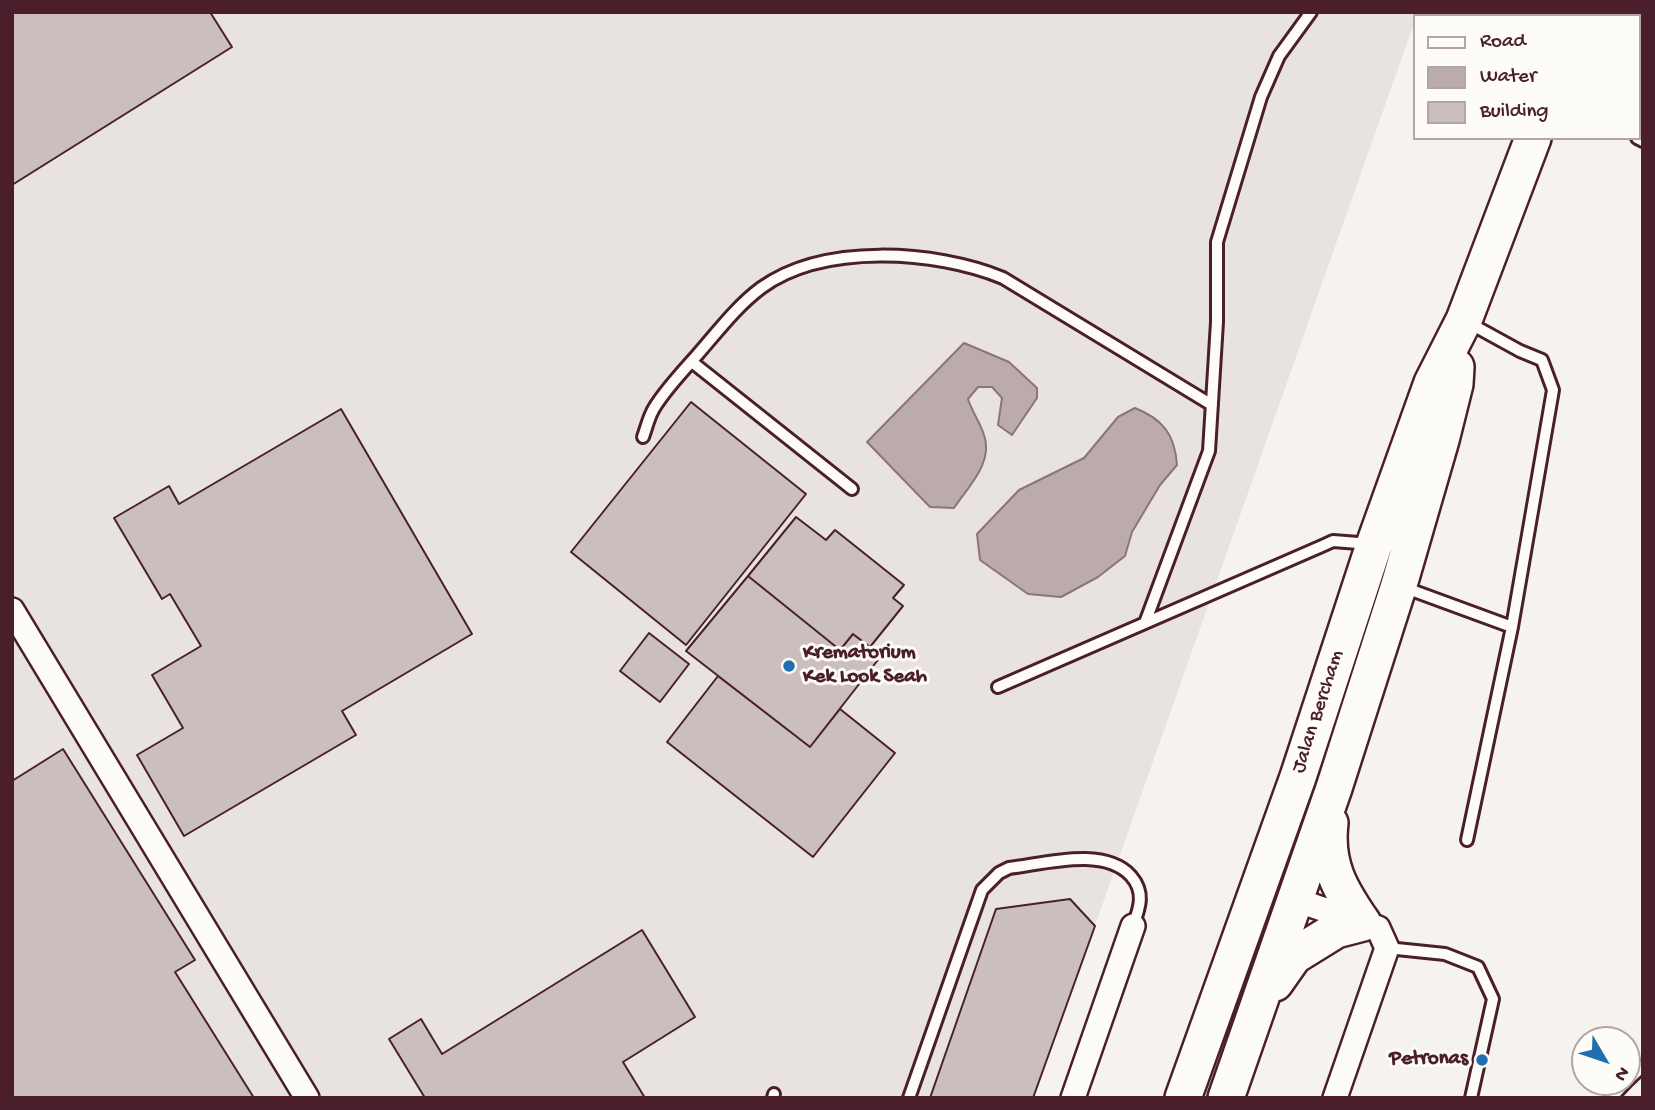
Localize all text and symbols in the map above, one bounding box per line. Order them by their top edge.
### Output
legend [1414,14,1641,140]
text: Road [1480,30,1526,55]
text: Water [1480,65,1536,90]
text: Building [1480,100,1549,125]
place label: Krematorium Kek Look Seah [803,641,927,691]
street label: Jalan Bercham [1287,647,1351,777]
marker: Krematorium Kek Look Seah [781,658,797,674]
north arrow [1571,1026,1641,1096]
place label: Petronas [1389,1047,1468,1073]
marker: Petronas [1474,1052,1490,1068]
text: N [1608,1061,1634,1085]

